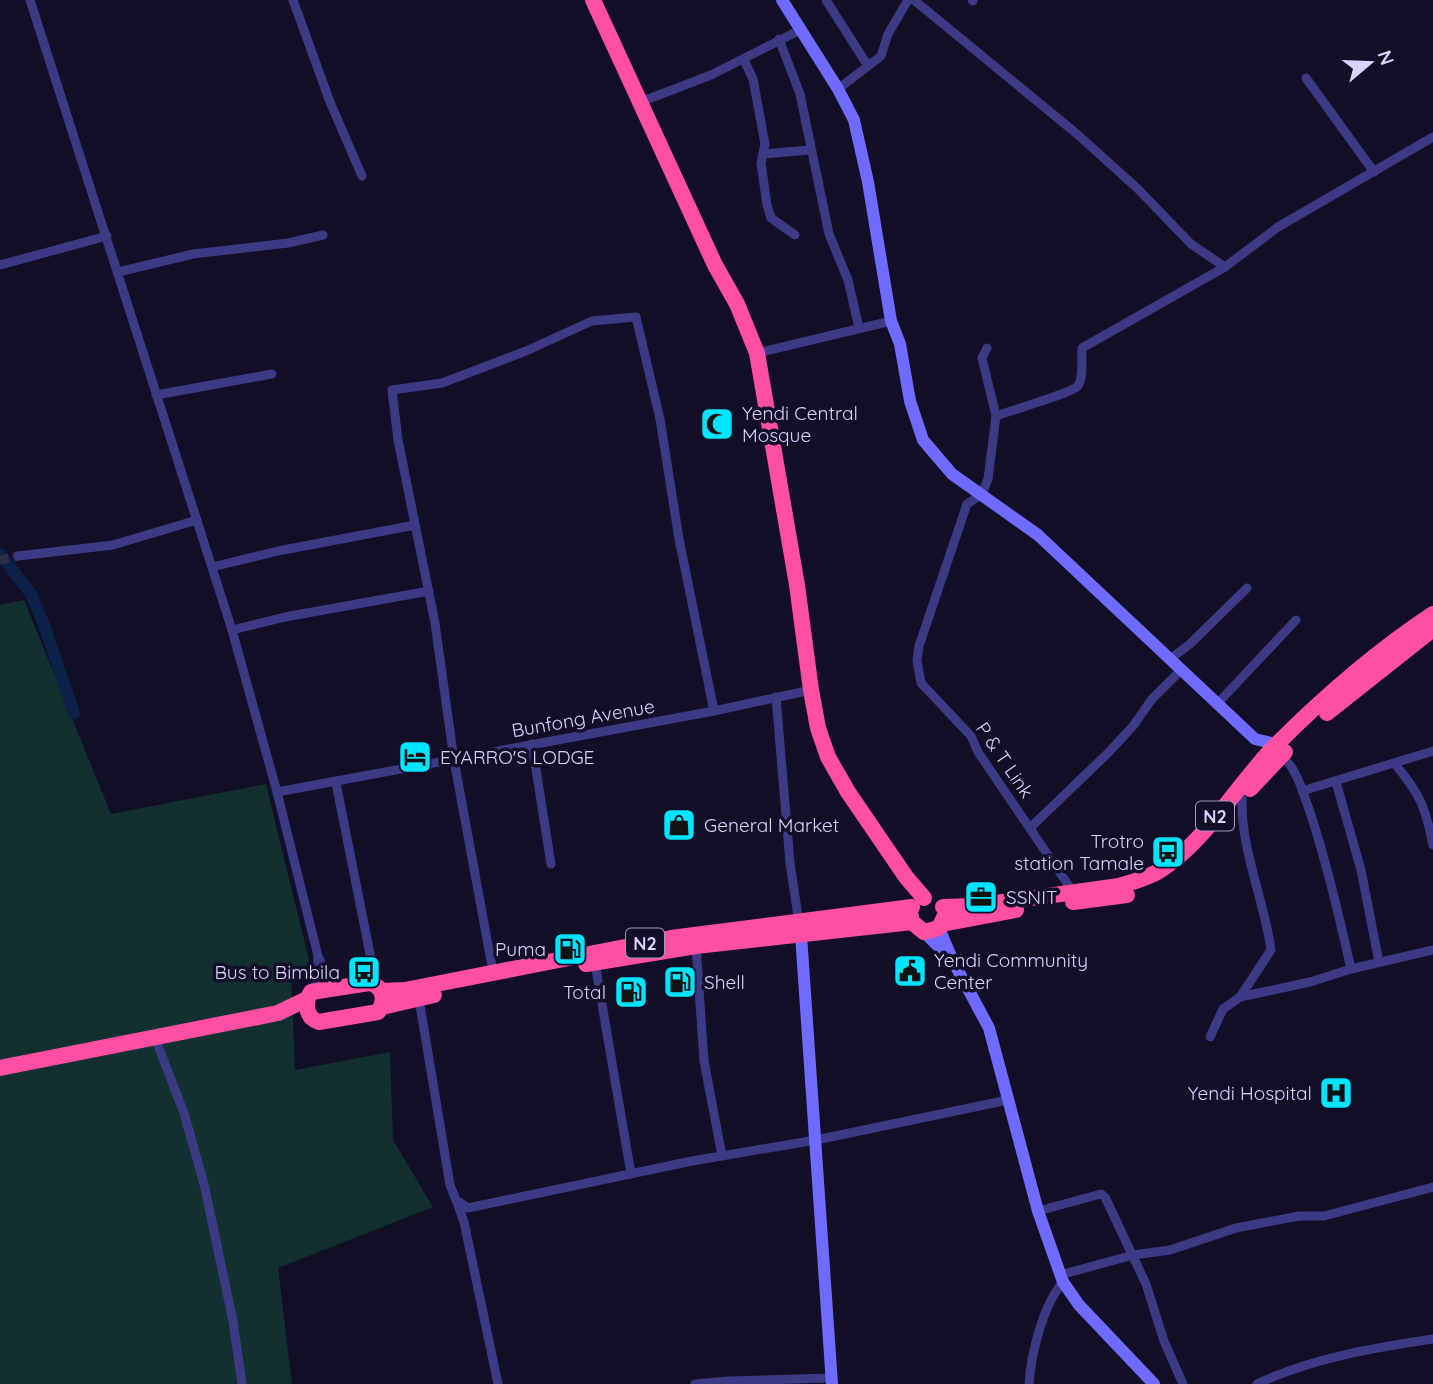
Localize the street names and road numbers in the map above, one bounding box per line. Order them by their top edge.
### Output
street label: Bunfong Avenue [510,694,656,742]
street label: P & T Link [971,717,1039,803]
road number: N2 [1196,802,1234,830]
road number: N2 [626,928,664,958]

